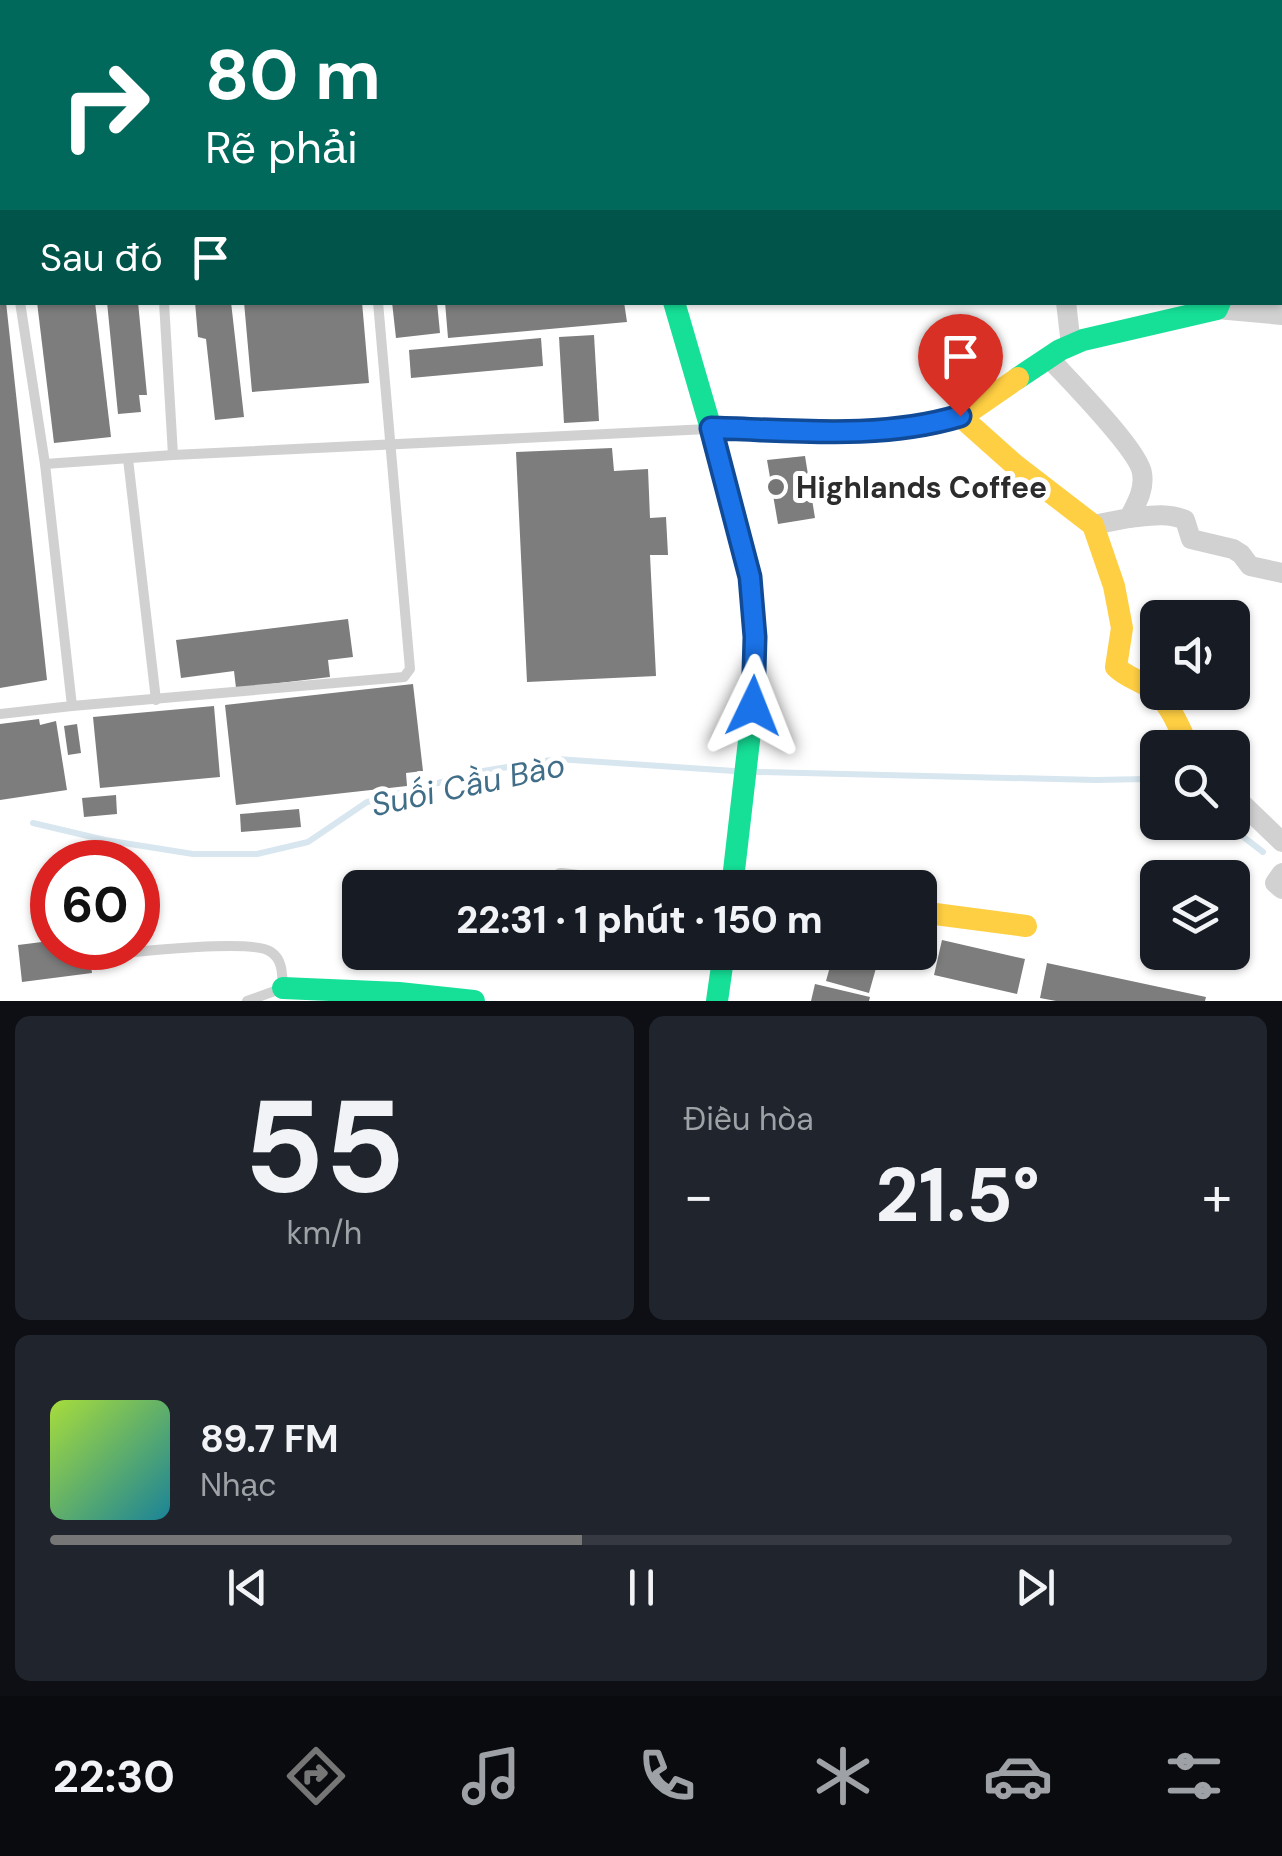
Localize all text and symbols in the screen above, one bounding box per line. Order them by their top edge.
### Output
text: 80 m [205,30,381,121]
icon: right [40,40,170,170]
text: Rẽ phải [205,118,358,177]
icon: arrive [183,230,238,285]
text: Sau đó [40,233,163,283]
pin [918,314,1003,417]
icon: arrive [933,329,988,384]
place label: Highlands Coffee [796,468,1047,507]
marker: Highlands Coffee [765,476,787,498]
map controls [1140,600,1250,970]
button: sound [1140,600,1250,710]
position arrow [701,654,805,758]
button: search [1140,730,1250,840]
water label: Suối Cầu Bào [367,744,569,826]
speed limit sign: 60 [30,840,160,970]
button: layers [1140,860,1250,970]
text: 22:31 · 1 phút · 150 m [456,895,823,945]
text: 55 [243,1062,405,1231]
text: Điều hòa [684,1098,814,1140]
text: 21.5° [876,1147,1040,1244]
text: − [684,1160,714,1232]
text: + [1202,1160,1232,1232]
text: km/h [286,1212,362,1254]
text: 89.7 FM [200,1414,339,1464]
text: Nhạc [200,1464,277,1506]
icon: previous [220,1560,275,1615]
icon: pause [614,1560,669,1615]
icon: next [1008,1560,1063,1615]
icon: directions [281,1741,351,1811]
icon: music [456,1741,526,1811]
icon: phone [632,1741,702,1811]
icon: climate [808,1741,878,1811]
icon: car [983,1741,1053,1811]
icon: filters [1159,1741,1229,1811]
text: 22:30 [53,1747,175,1806]

